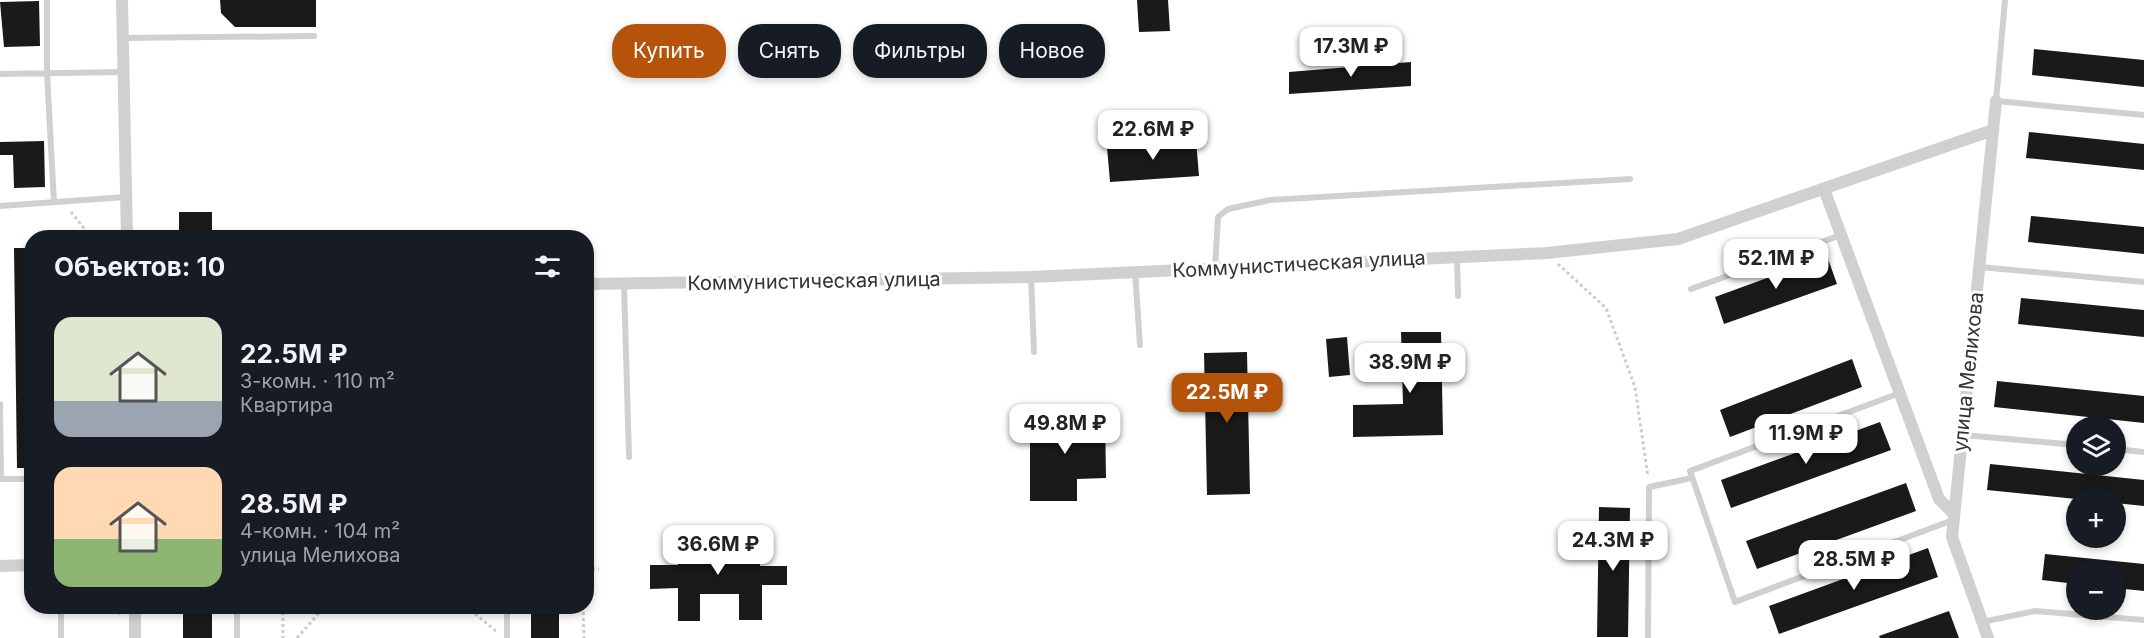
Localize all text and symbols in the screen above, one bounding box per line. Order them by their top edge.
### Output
chip: Купить [612,24,726,78]
chip: Снять [738,24,841,78]
chip: Фильтры [853,24,987,78]
chip: Новое [999,24,1105,78]
pin: 17.3M ₽ [1296,27,1406,78]
text: 17.3M ₽ [1313,34,1389,58]
pin: 22.6M ₽ [1098,110,1208,161]
text: 22.6M ₽ [1112,117,1194,141]
pin: 52.1M ₽ [1721,239,1831,290]
street label: Коммунистическая улица [1172,245,1426,283]
text: 52.1M ₽ [1737,246,1815,270]
icon: filters [531,250,564,283]
text: Объектов: 10 [54,251,225,282]
street label: Коммунистическая улица [687,267,941,295]
street label: улица Мелихова [1948,291,1988,453]
text: 22.5M ₽ [240,338,348,369]
icon: home [102,341,174,413]
pin: 38.9M ₽ [1355,343,1465,394]
text: 38.9M ₽ [1368,350,1452,374]
text: 3-комн. · 110 m² [240,369,395,393]
pin: 22.5M ₽ [1172,373,1282,424]
text: 22.5M ₽ [1186,380,1268,404]
text: Квартира [240,393,333,417]
pin: 49.8M ₽ [1010,404,1120,455]
text: 49.8M ₽ [1023,411,1107,435]
pin: 11.9M ₽ [1751,414,1861,465]
map controls [2066,416,2126,620]
button: layers [2066,416,2126,476]
text: 11.9M ₽ [1769,421,1843,445]
text: 28.5M ₽ [240,488,348,519]
button: + [2066,488,2126,548]
icon: home [102,491,174,563]
text: 4-комн. · 104 m² [240,519,400,543]
pin: 24.3M ₽ [1558,521,1668,572]
pin: 36.6M ₽ [663,525,773,576]
text: 24.3M ₽ [1572,528,1654,552]
text: 36.6M ₽ [677,532,759,556]
pin: 28.5M ₽ [1799,540,1909,591]
text: улица Мелихова [240,543,401,567]
text: 28.5M ₽ [1813,547,1895,571]
button: − [2066,560,2126,620]

